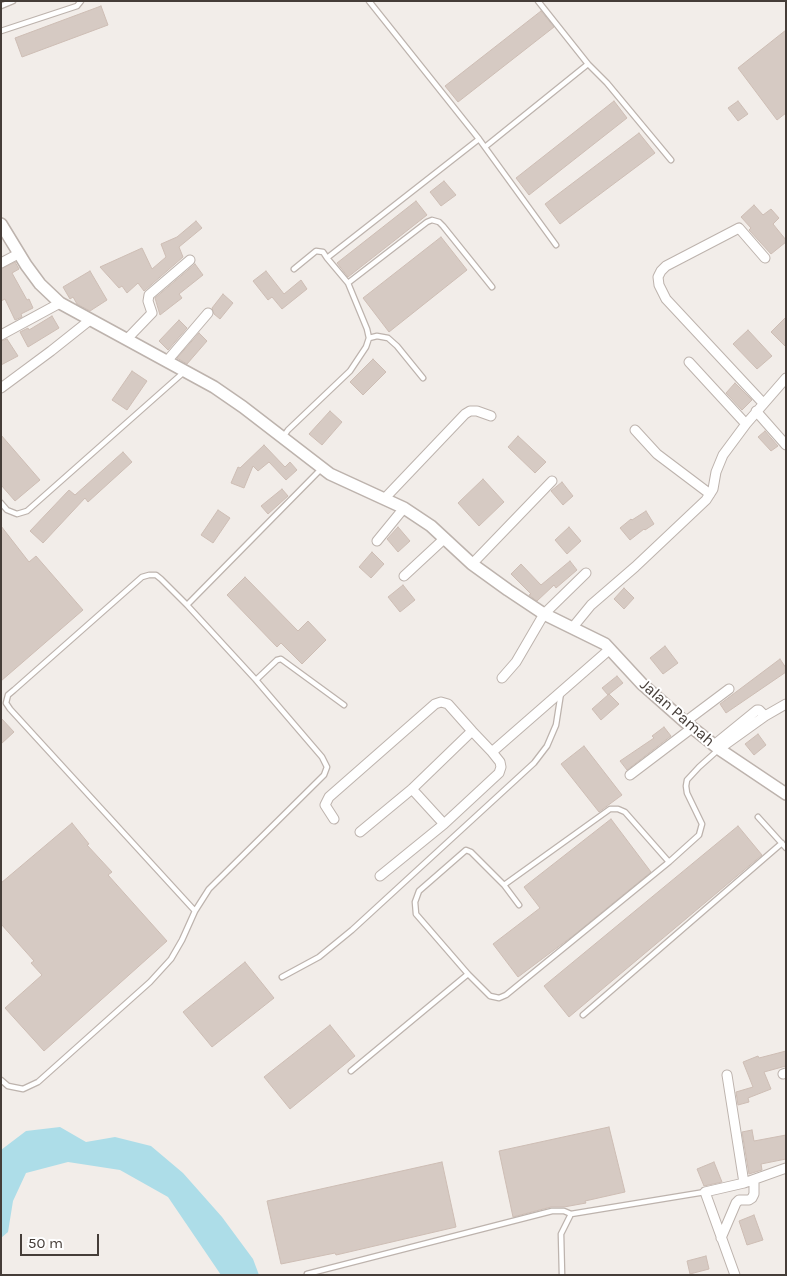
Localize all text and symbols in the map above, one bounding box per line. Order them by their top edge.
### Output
street label: Jalan Pamah [636,675,718,751]
scale bar [22,1224,101,1256]
text: 50 m [28,1234,63,1252]

